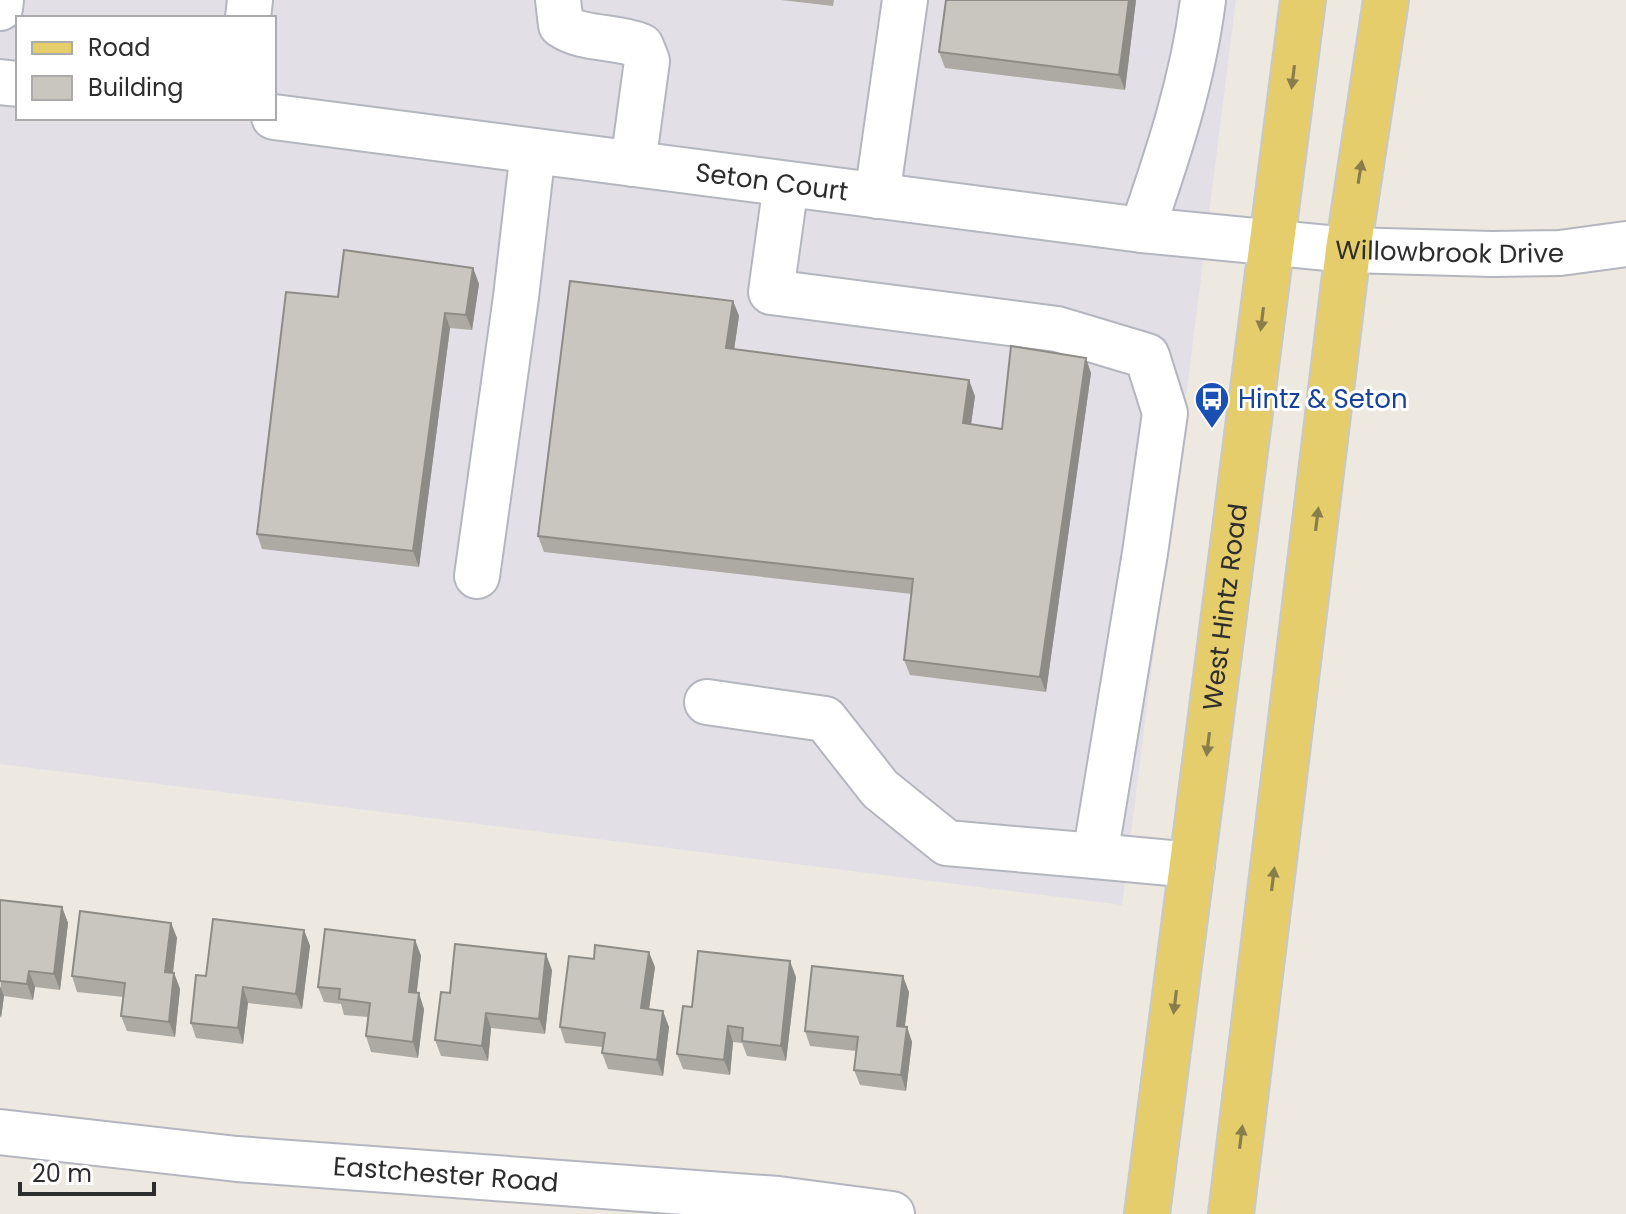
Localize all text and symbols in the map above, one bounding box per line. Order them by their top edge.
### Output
legend [16,16,276,120]
text: Road [88,31,150,64]
one-way arrow [1286,65,1299,90]
text: Building [88,71,184,104]
street label: Seton Court [693,154,850,210]
one-way arrow [1354,160,1367,185]
street label: Willowbrook Drive [1335,232,1564,272]
one-way arrow [1255,307,1268,332]
bus stop icon: Hintz & Seton [1193,380,1231,430]
place label: Hintz & Seton [1238,381,1408,417]
street label: West Hintz Road [1194,501,1256,713]
one-way arrow [1311,506,1324,531]
one-way arrow [1201,732,1214,757]
one-way arrow [1267,866,1280,891]
one-way arrow [1168,990,1181,1015]
one-way arrow [1235,1124,1248,1149]
scale bar [20,1146,154,1196]
street label: Eastchester Road [332,1148,560,1201]
text: 20 m [32,1157,92,1190]

